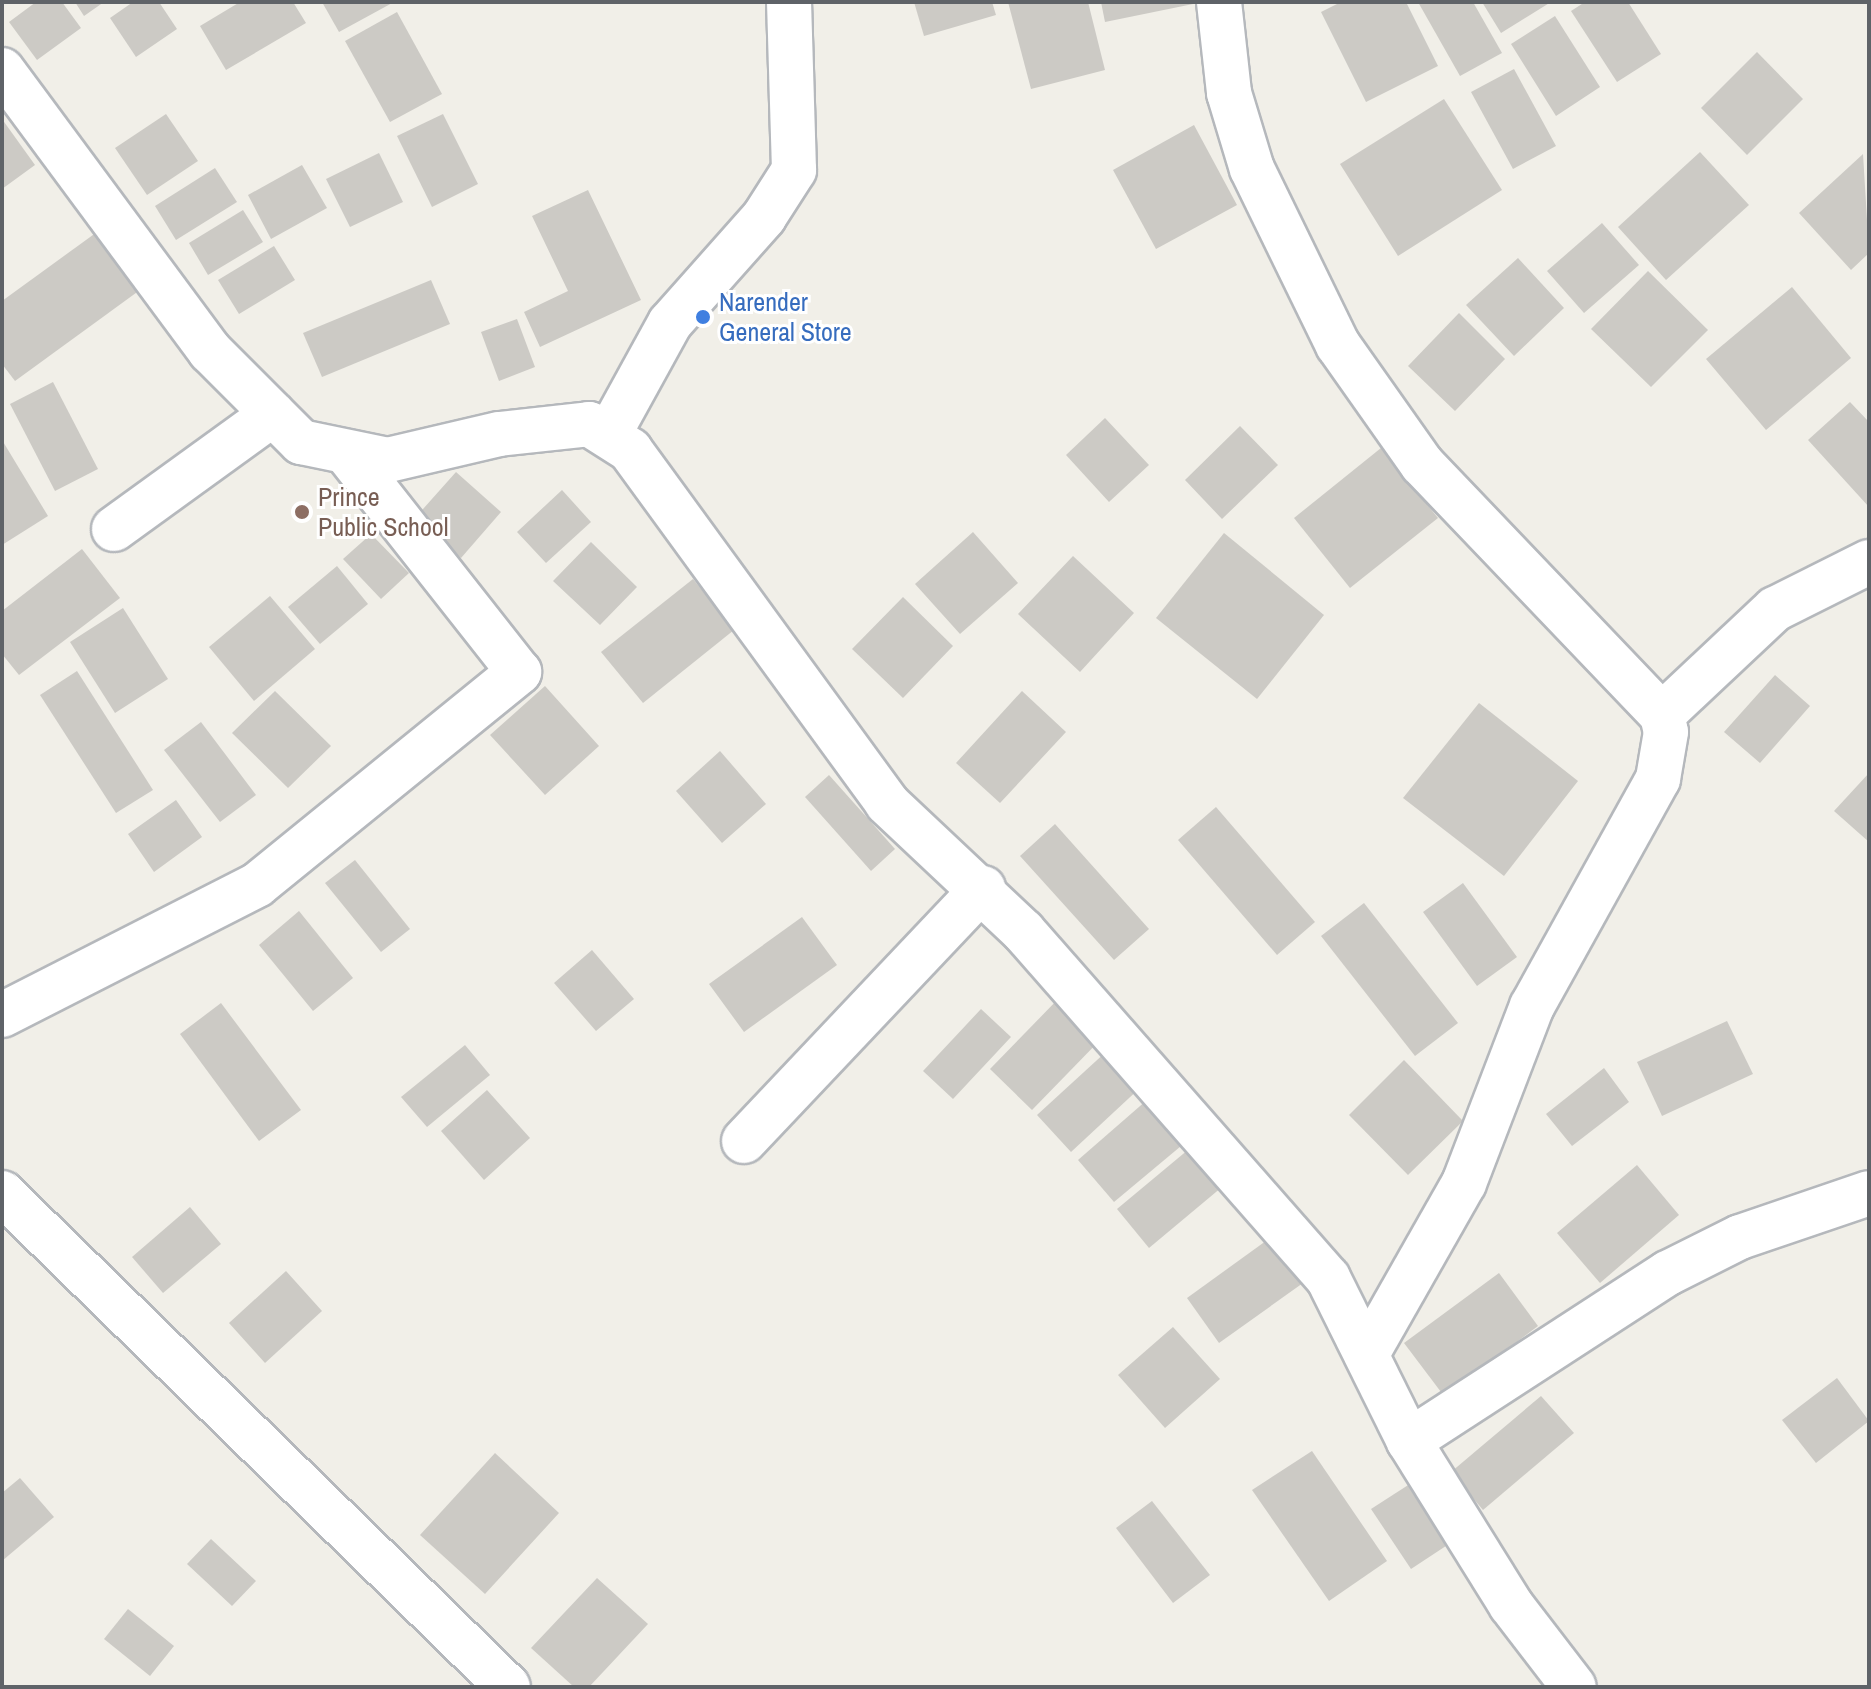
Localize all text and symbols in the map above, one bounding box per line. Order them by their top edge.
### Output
place label: Narender General Store [719,286,852,348]
marker: Narender General Store [694,308,712,326]
place label: Prince Public School [318,481,448,542]
marker: Prince Public School [293,503,311,521]

